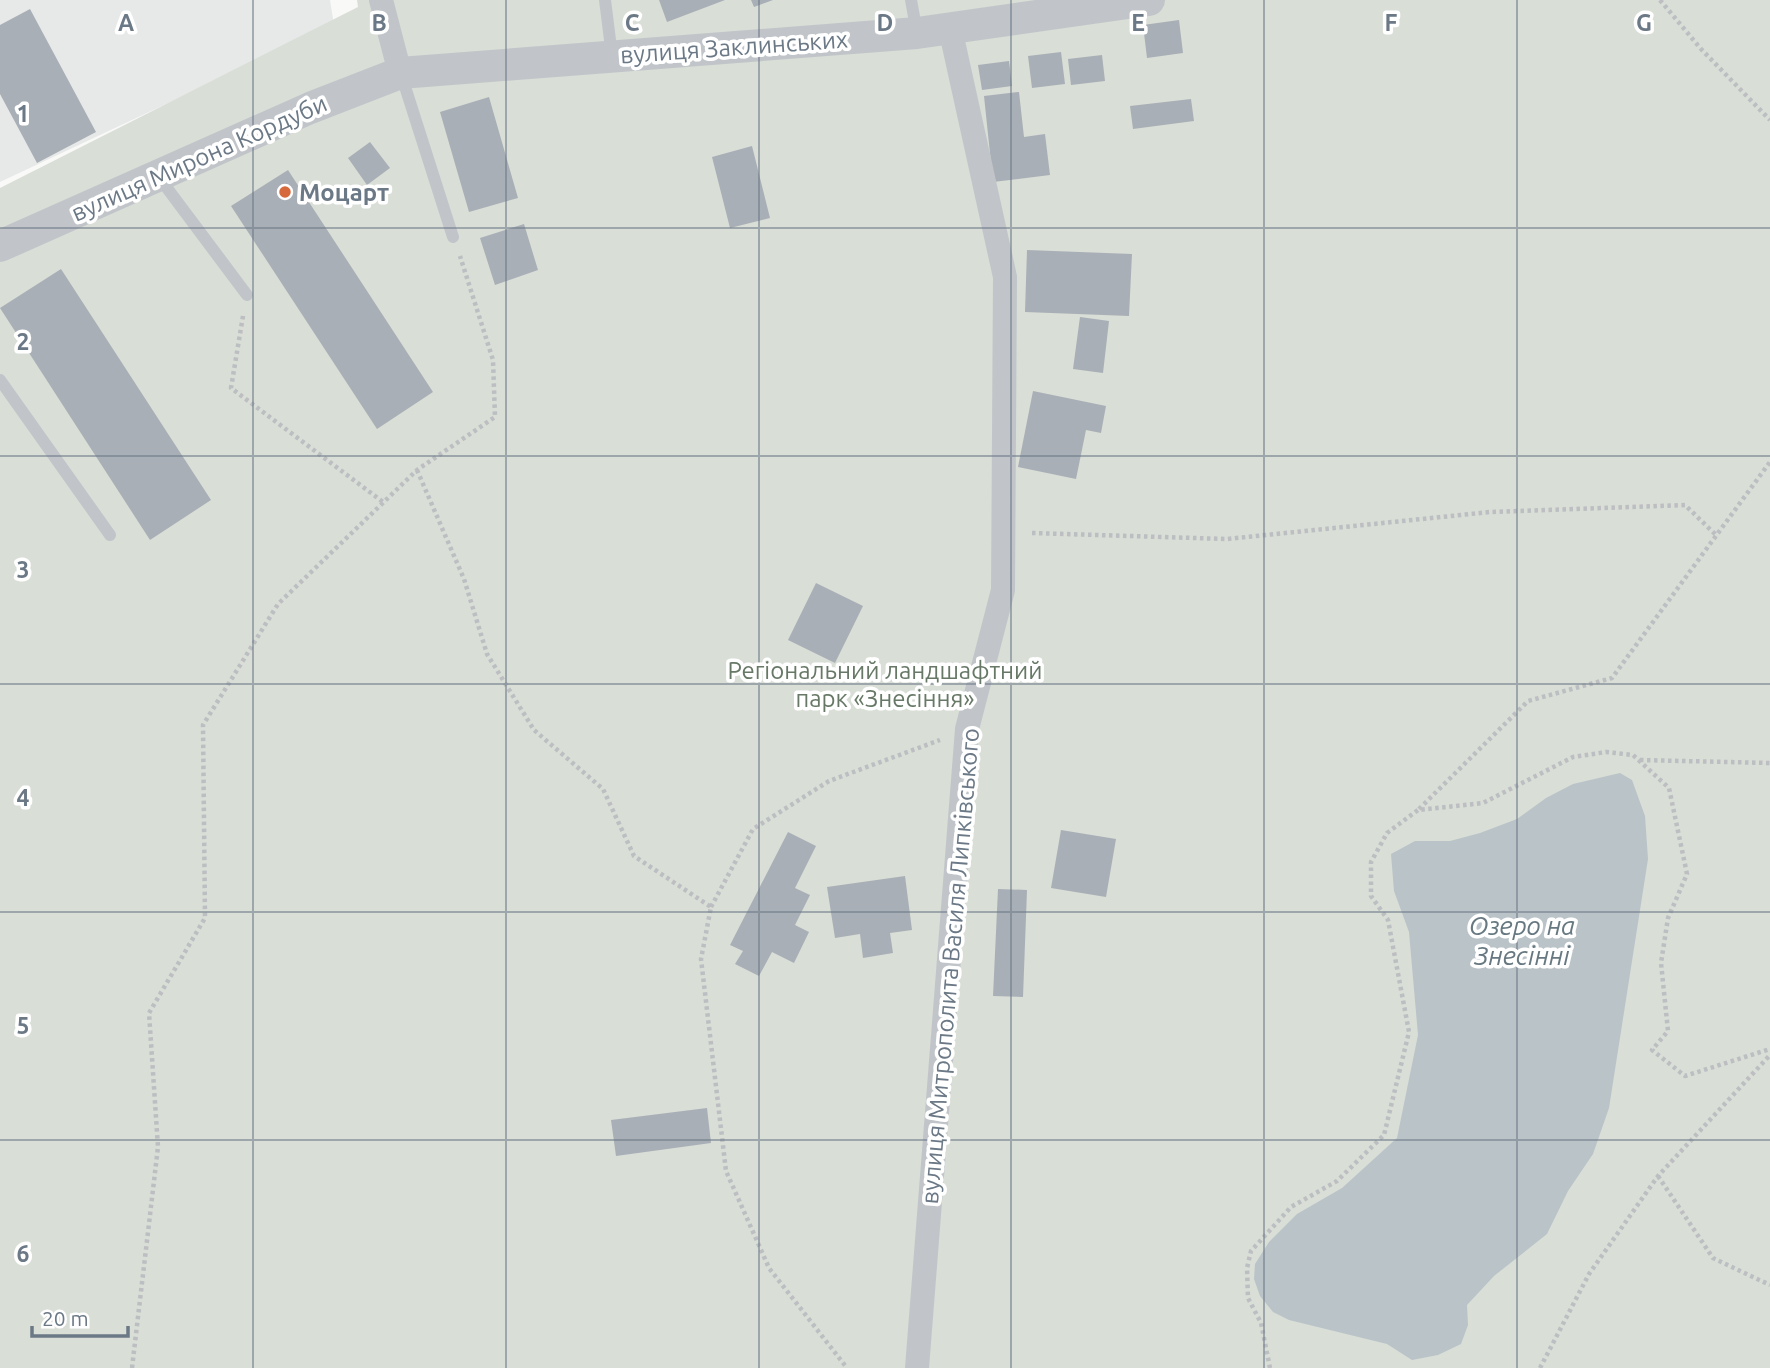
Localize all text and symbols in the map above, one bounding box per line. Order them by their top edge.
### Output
text: A [118,10,134,35]
text: B [371,10,387,35]
text: C [625,10,640,35]
text: D [877,10,893,35]
text: E [1131,10,1145,35]
text: F [1385,10,1398,35]
text: G [1636,10,1652,35]
street label: вулиця Заклинських [619,26,849,68]
street label: вулиця Мирона Кордуби [67,89,331,227]
text: 1 [17,101,29,126]
place label: Моцарт [299,179,389,206]
marker: Моцарт [277,184,293,200]
text: 2 [17,329,29,354]
text: 3 [17,557,29,582]
park label: Регіональний ландшафтний парк «Знесіння» [728,657,1042,712]
street label: вулиця Митрополита Василя Липківського [916,727,984,1205]
text: 4 [17,785,30,810]
water label: Озеро на Знесінні [1469,911,1575,970]
text: 5 [17,1013,29,1038]
text: 6 [17,1241,30,1266]
scale bar [32,1294,128,1338]
text: 20 m [42,1306,89,1330]

